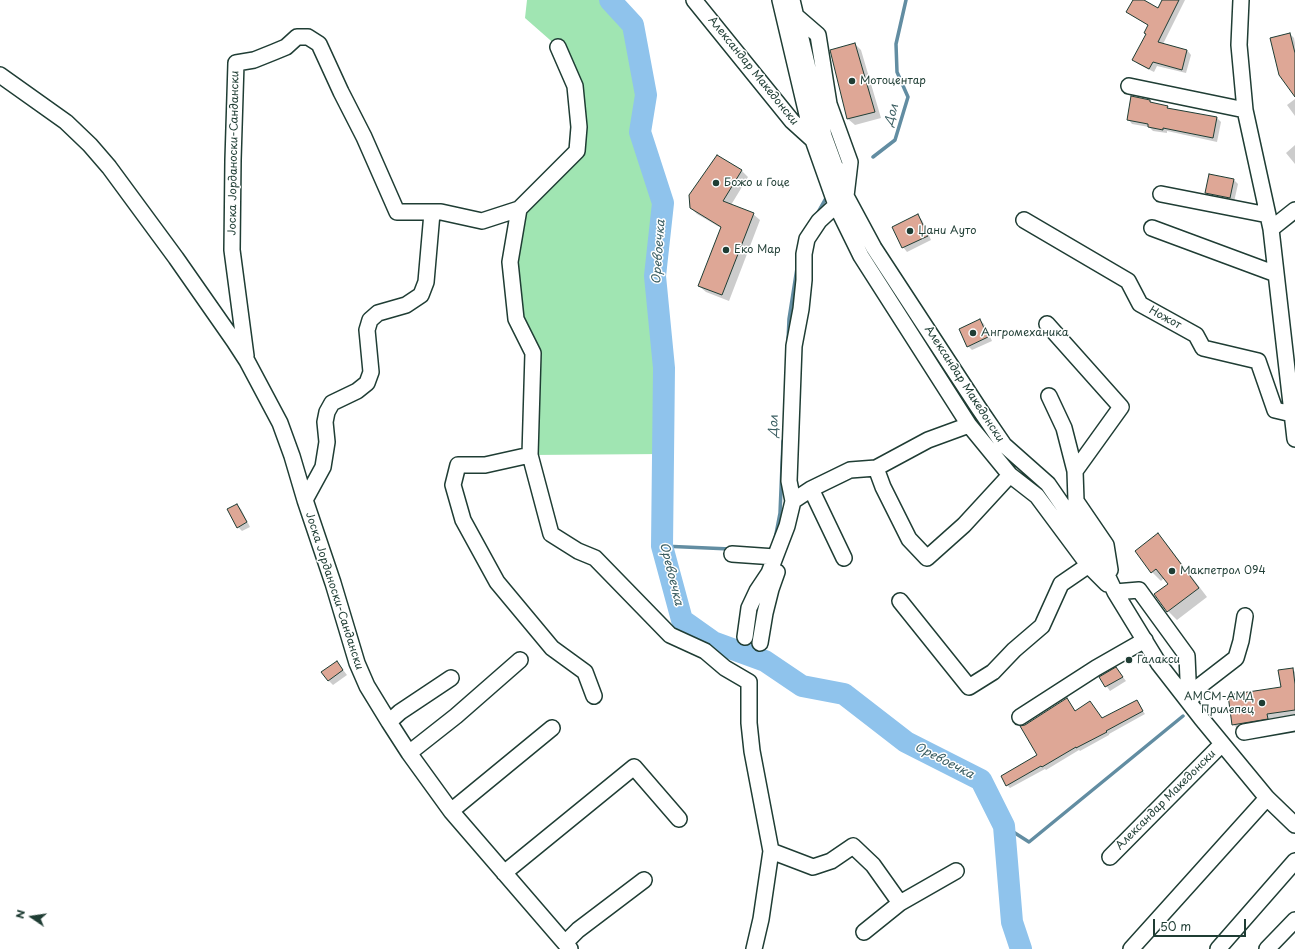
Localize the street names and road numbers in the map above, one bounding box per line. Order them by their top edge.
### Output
street label: Александар Македонски [705,14,801,128]
street label: Јоска Јорданоски-Сандански [226,70,242,236]
street label: Ножот [1147,304,1183,332]
street label: Александар Македонски [921,323,1007,445]
street label: Јоска Јорданоски-Сандански [302,511,366,671]
street label: Александар Македонски [1113,747,1219,853]

